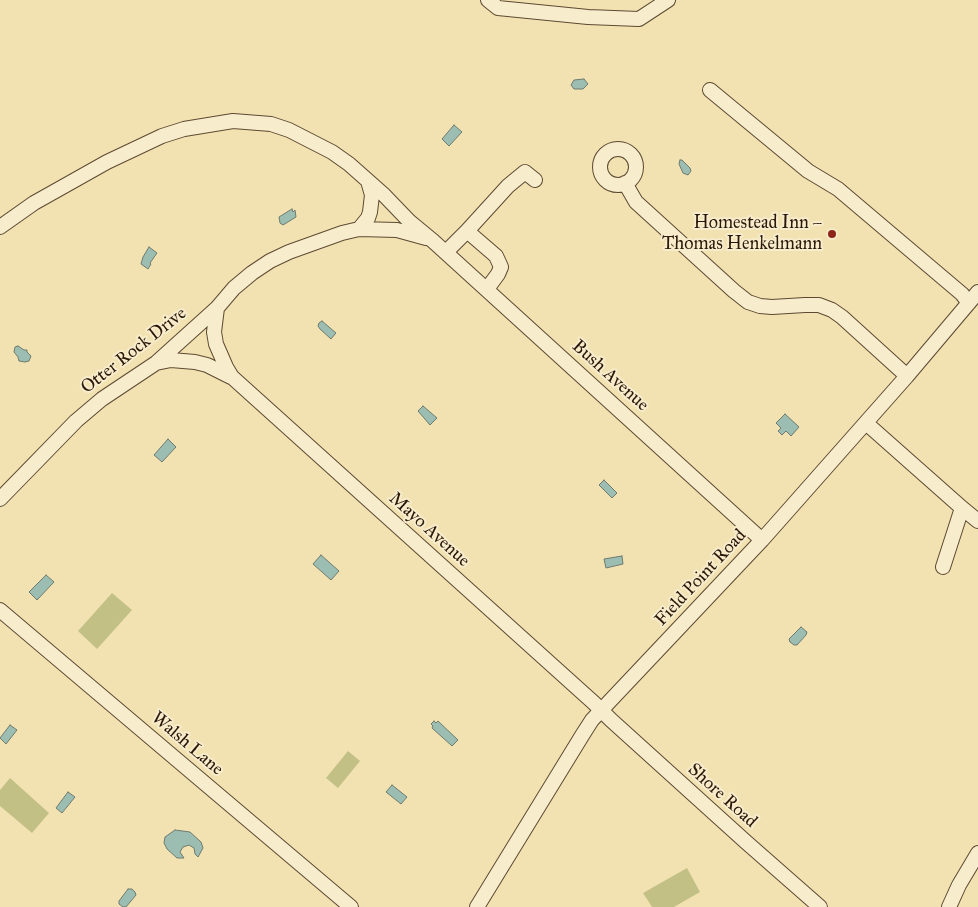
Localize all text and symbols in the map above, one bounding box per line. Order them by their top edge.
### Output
place label: Homestead Inn – Thomas Henkelmann [662,213,822,255]
marker: Homestead Inn – Thomas Henkelmann [826,228,838,240]
street label: Otter Rock Drive [77,303,191,399]
street label: Bush Avenue [567,336,653,416]
street label: Mayo Avenue [384,488,474,572]
street label: Field Point Road [651,525,751,631]
street label: Walsh Lane [147,708,227,780]
street label: Shore Road [683,759,761,833]

